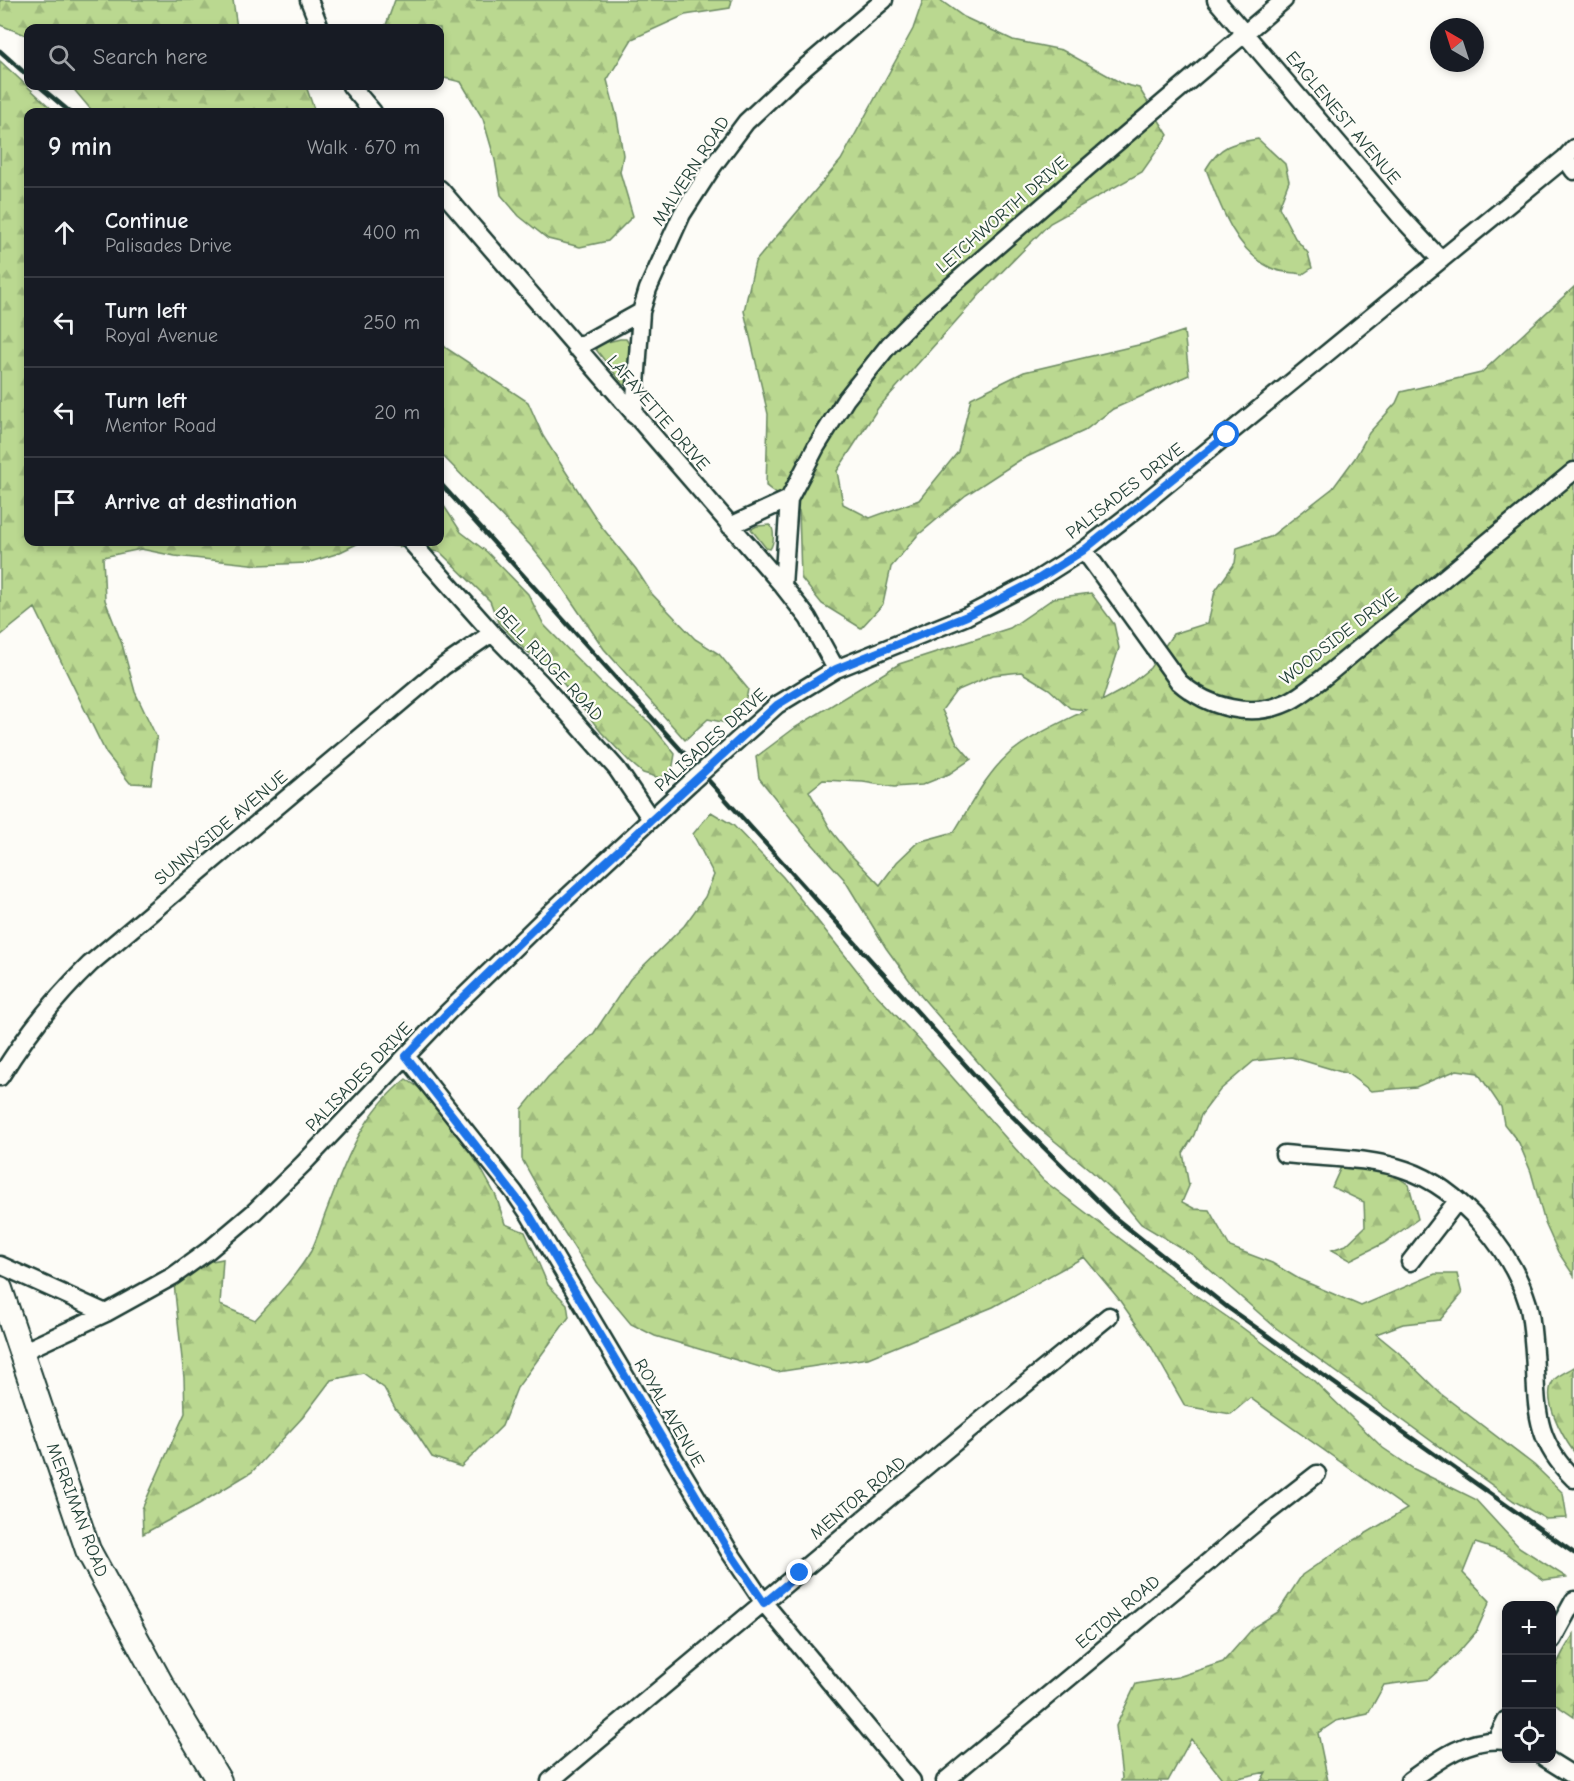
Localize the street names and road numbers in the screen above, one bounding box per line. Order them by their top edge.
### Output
street label: EAGLENEST AVENUE [1281,47,1405,189]
street label: MALVERN ROAD [648,112,734,230]
street label: LETCHWORTH DRIVE [932,152,1072,278]
street label: LAFAYETTE DRIVE [602,351,714,475]
street label: PALISADES DRIVE [1062,438,1188,544]
street label: WOODSIDE DRIVE [1276,584,1402,690]
street label: BELL RIDGE ROAD [491,602,607,726]
street label: PALISADES DRIVE [650,684,772,796]
street label: SUNNYSIDE AVENUE [150,766,292,890]
street label: PALISADES DRIVE [301,1018,417,1136]
street label: ROYAL AVENUE [630,1355,709,1471]
street label: MERRIMAN ROAD [42,1440,112,1580]
street label: MENTOR ROAD [806,1452,910,1544]
street label: ECTON ROAD [1072,1571,1164,1653]

